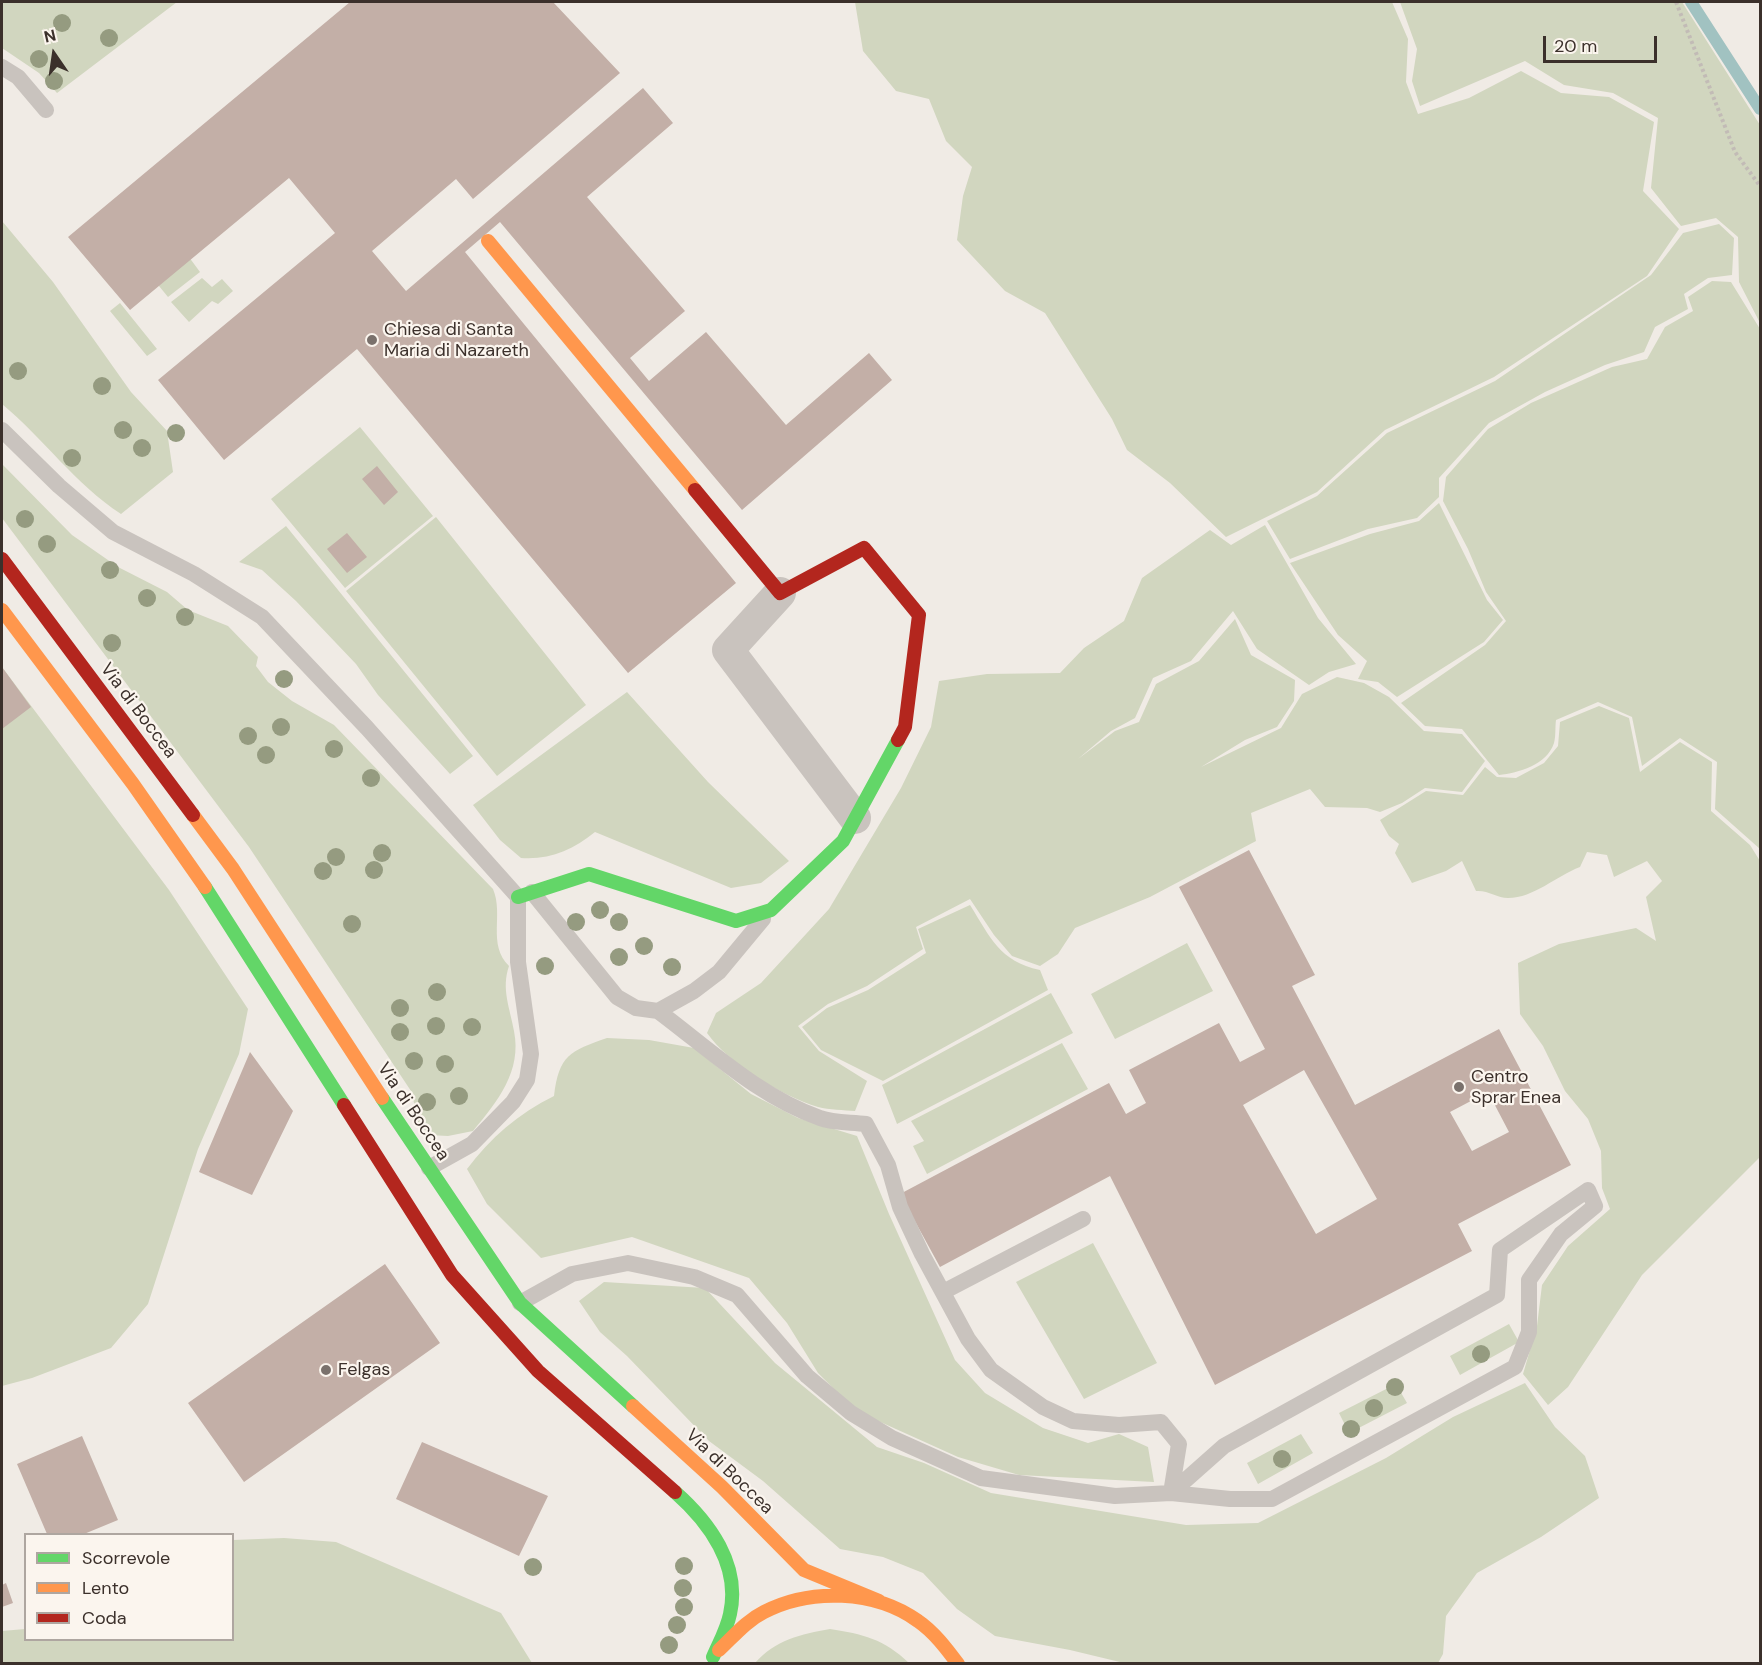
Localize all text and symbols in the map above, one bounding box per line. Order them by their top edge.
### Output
north arrow [24,24,84,84]
text: N [42,24,58,48]
scale bar [1546,24,1660,62]
text: 20 m [1554,34,1597,58]
place label: Chiesa di Santa Maria di Nazareth [384,319,529,362]
marker: Chiesa di Santa Maria di Nazareth [365,333,379,347]
street label: Via di Boccea [95,659,181,763]
street label: Via di Boccea [372,1059,454,1165]
place label: Centro Sprar Enea [1471,1066,1561,1108]
marker: Centro Sprar Enea [1452,1080,1466,1094]
place label: Felgas [338,1359,390,1381]
marker: Felgas [319,1363,333,1377]
street label: Via di Boccea [681,1425,777,1519]
legend [24,1533,234,1641]
text: Scorrevole [82,1546,170,1570]
text: Lento [82,1576,129,1600]
text: Coda [82,1606,127,1630]

